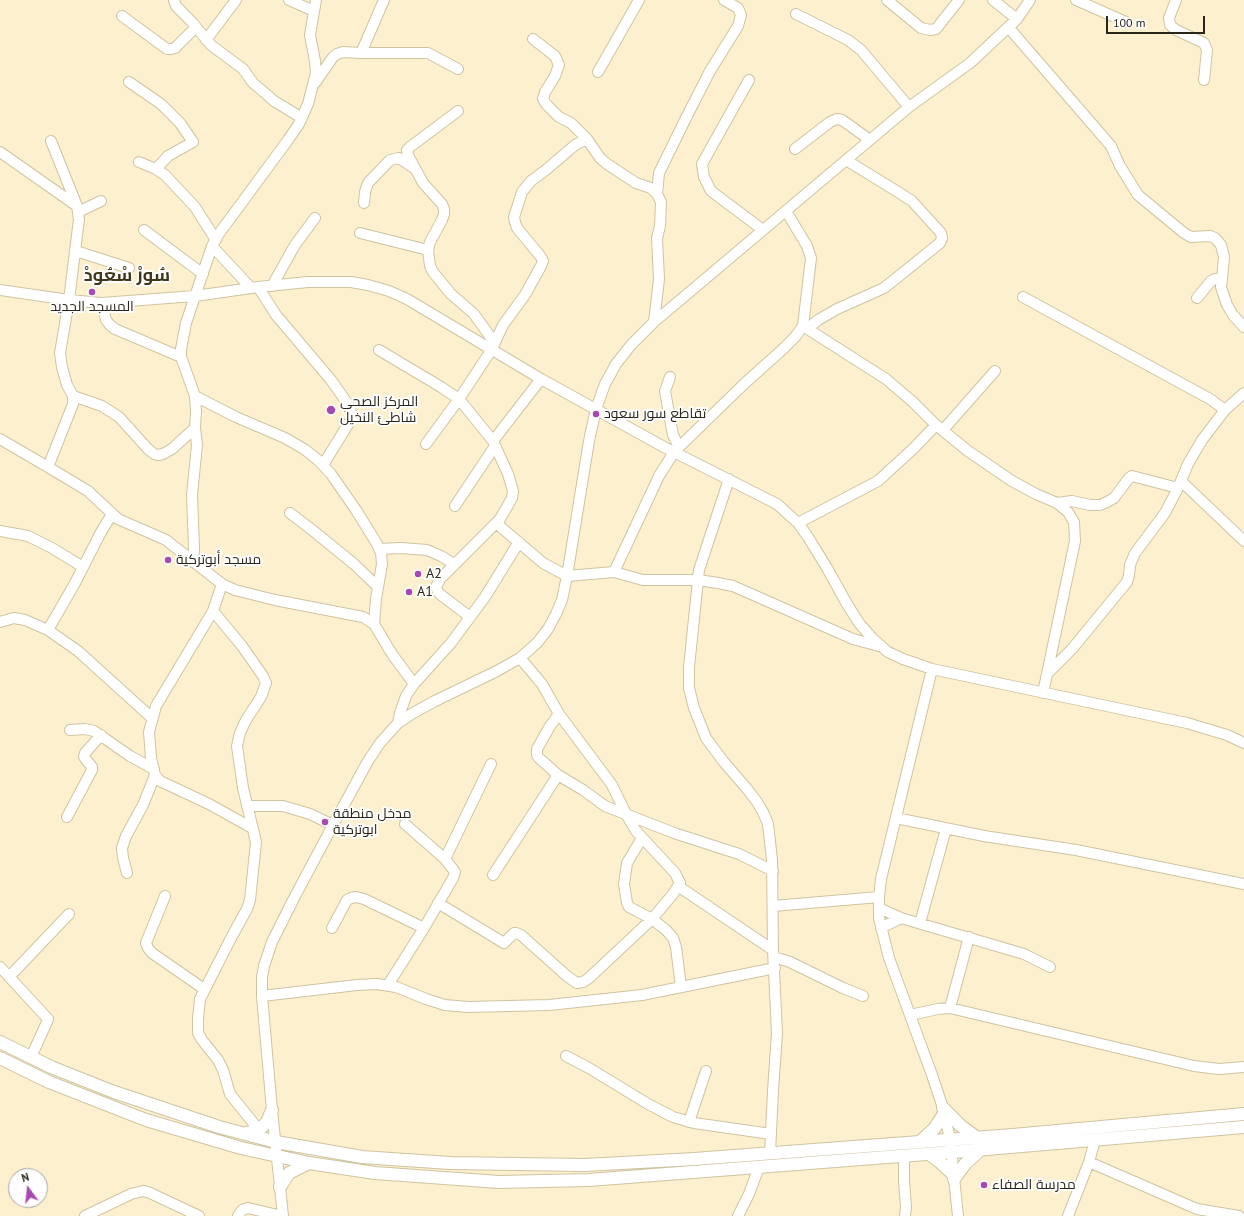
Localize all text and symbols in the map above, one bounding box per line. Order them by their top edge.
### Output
scale bar [1108,8,1207,34]
text: 100 m [1113,15,1146,30]
district label: سُورْ سْعُودْ [84,265,170,287]
marker: المسجد الجديد [87,287,97,297]
place label: المسجد الجديد [50,299,134,315]
place label: المركز الصحي شاطئ النخيل [340,394,418,426]
marker: المركز الصحي شاطئ النخيل [325,404,337,416]
place label: تقاطع سور سعود [604,406,706,422]
marker: تقاطع سور سعود [591,409,601,419]
place label: مسجد أبوتركية [176,552,261,568]
marker: مسجد أبوتركية [163,555,173,565]
place label: A2 [426,566,442,582]
marker: A2 [413,569,423,579]
place label: A1 [417,584,433,600]
marker: A1 [404,587,414,597]
place label: مدخل منطقة ابوتركية [333,806,411,838]
marker: مدخل منطقة ابوتركية [320,817,330,827]
north arrow [8,1168,48,1208]
text: N [20,1170,30,1185]
place label: مدرسة الصفاء [992,1177,1076,1193]
marker: مدرسة الصفاء [979,1180,989,1190]

